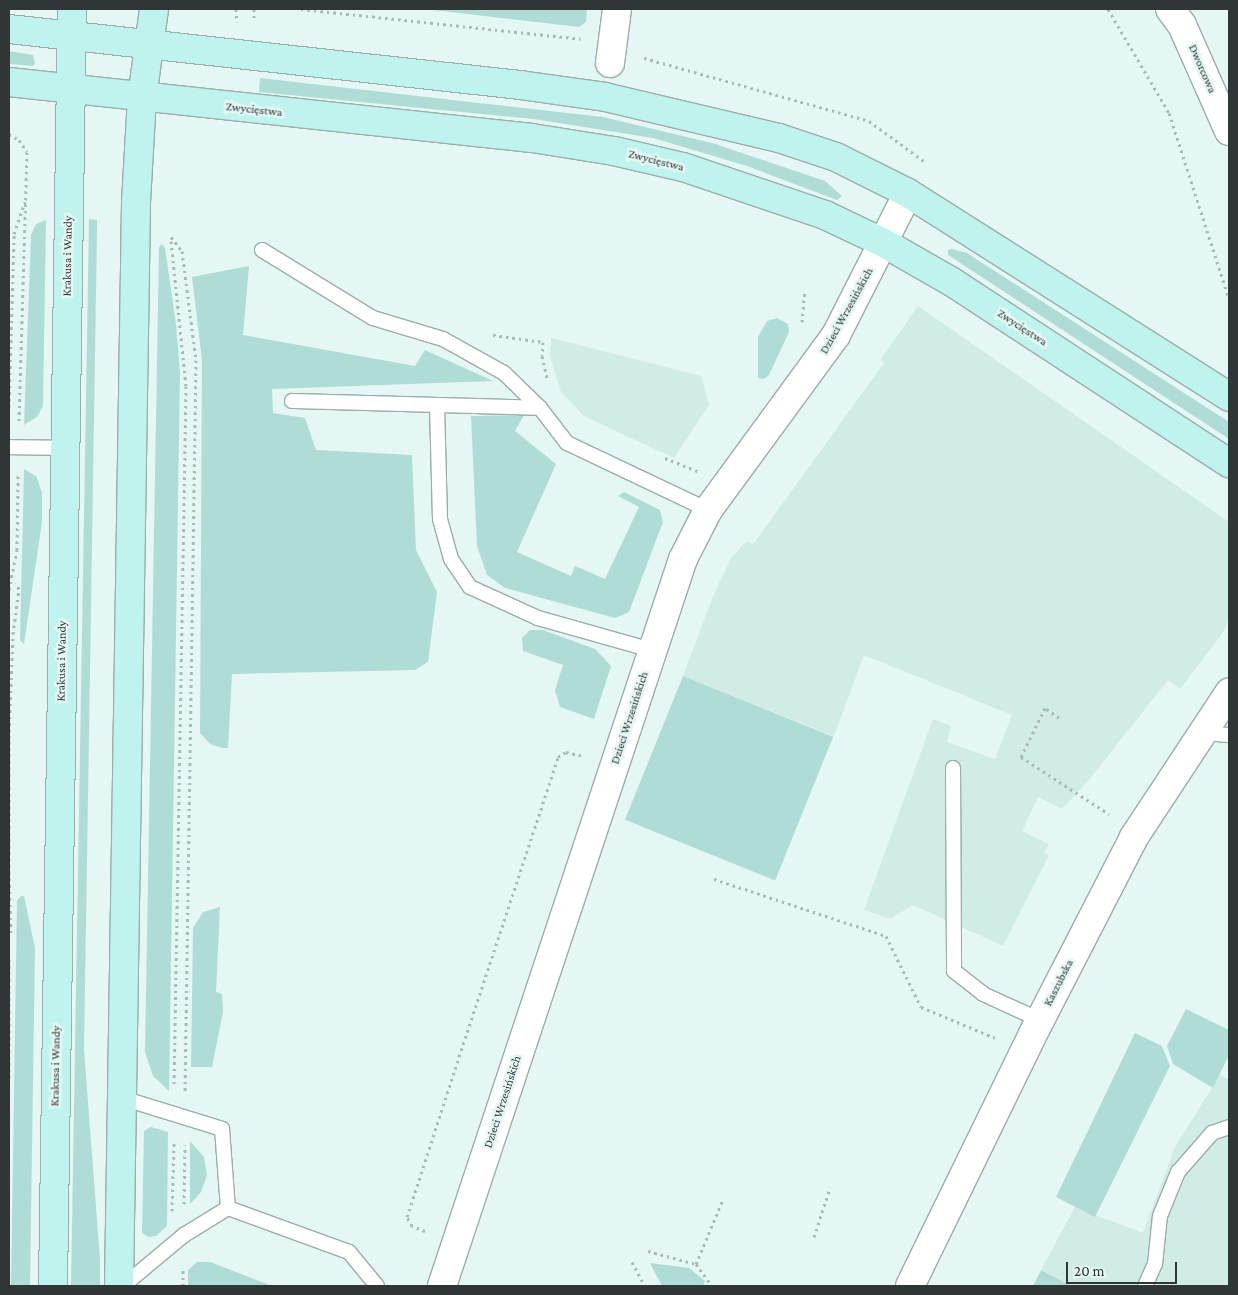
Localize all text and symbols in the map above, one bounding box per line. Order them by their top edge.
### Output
street label: Dworcowa [1185,42,1219,96]
street label: Zwycięstwa [225,100,283,120]
street label: Zwycięstwa [627,147,685,175]
street label: Krakusa i Wandy [60,216,76,296]
street label: Dzieci Wrzesińskich [817,265,877,357]
street label: Zwycięstwa [994,307,1050,349]
street label: Krakusa i Wandy [54,621,70,701]
street label: Dzieci Wrzesińskich [608,670,652,766]
street label: Kaszubska [1041,957,1077,1009]
street label: Krakusa i Wandy [48,1026,64,1106]
street label: Dzieci Wrzesińskich [481,1054,525,1150]
scale bar [1068,1252,1179,1284]
text: 20 m [1074,1263,1105,1279]

